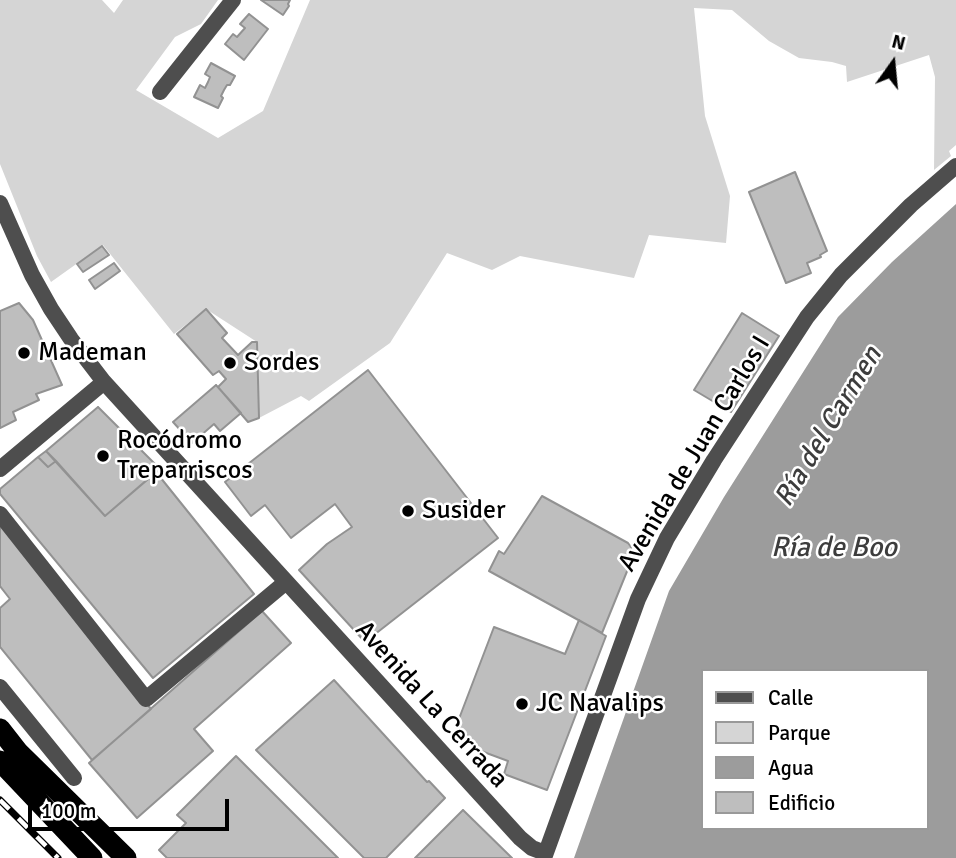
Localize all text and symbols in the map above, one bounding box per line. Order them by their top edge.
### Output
north arrow [858,28,928,98]
text: N [889,29,908,56]
street label: Avenida de Juan Carlos I [612,331,778,577]
place label: Mademan [38,337,147,369]
water label: Ría del Carmen [768,341,890,513]
marker: Mademan [16,345,32,361]
place label: Sordes [244,347,319,379]
marker: Sordes [222,355,238,371]
place label: Rocódromo Treparriscos [117,425,253,486]
marker: Rocódromo Treparriscos [95,448,111,464]
place label: Susider [422,495,505,527]
marker: Susider [400,503,416,519]
water label: Ría de Boo [771,532,897,566]
street label: Avenida La Cerrada [348,615,514,795]
legend [701,669,928,830]
text: Calle [768,685,814,711]
place label: JC Navalips [536,688,664,720]
marker: JC Navalips [514,696,530,712]
text: Parque [768,720,831,746]
text: Agua [768,755,814,781]
scale bar [32,784,233,828]
text: Edificio [768,790,835,816]
text: 100 m [41,798,96,824]

